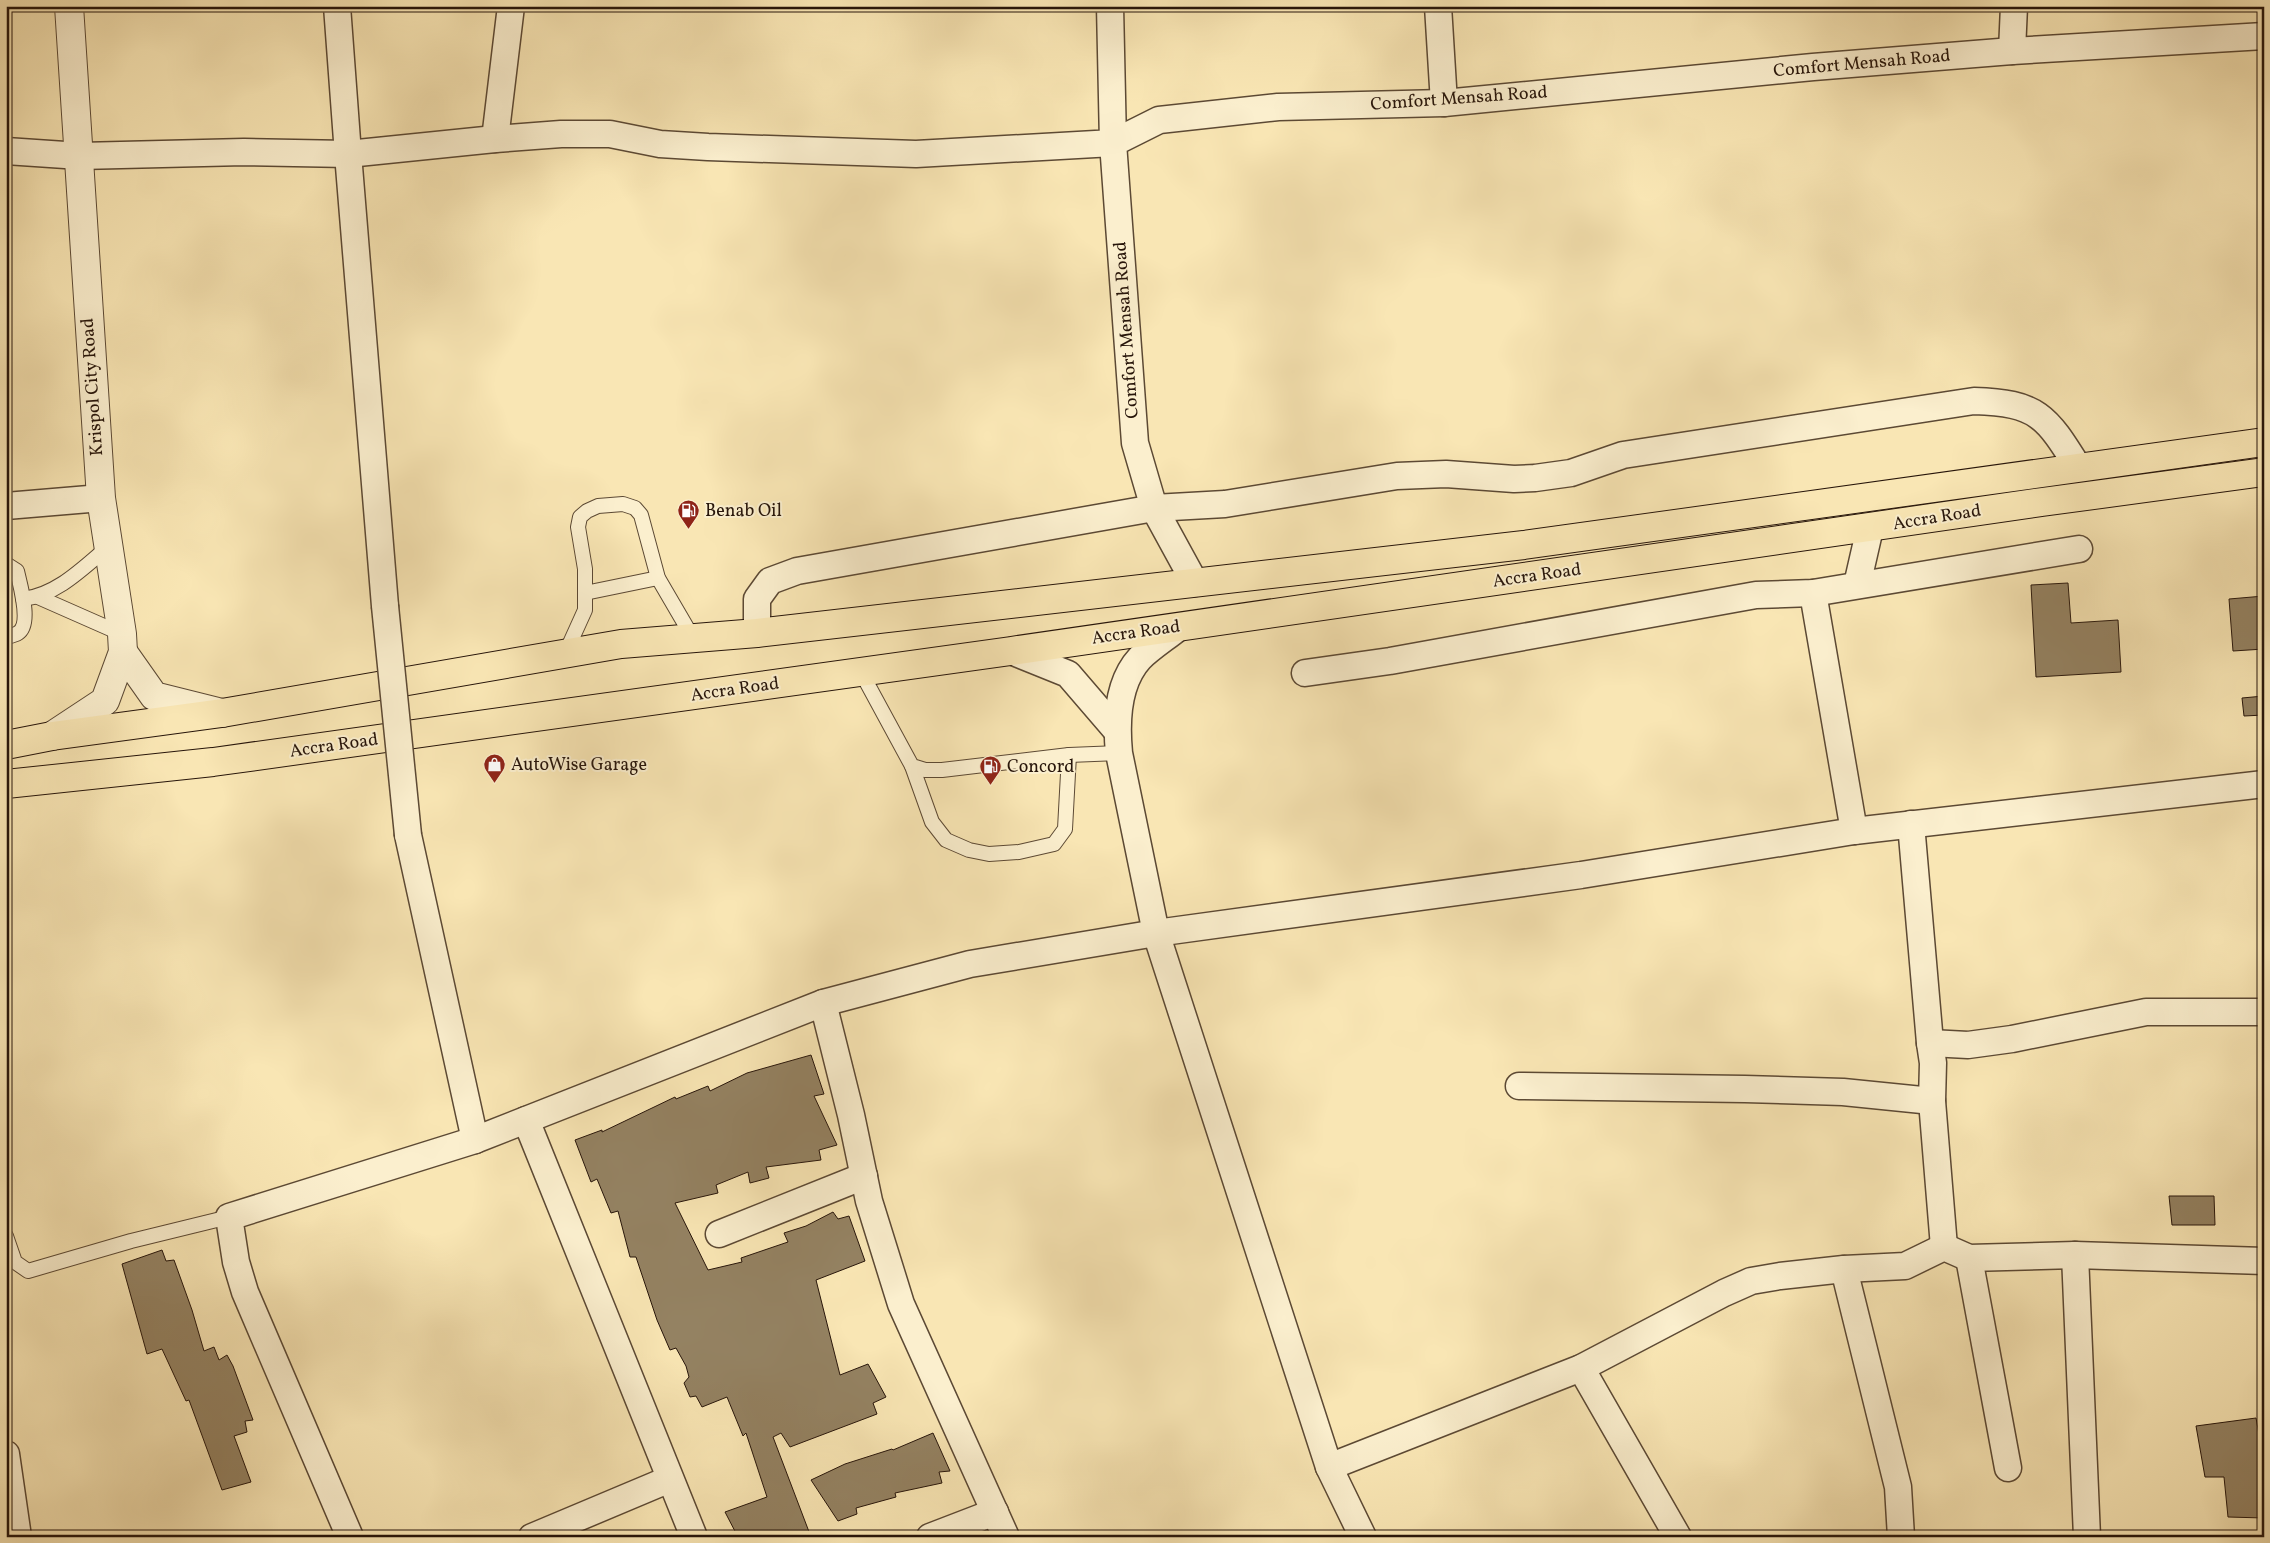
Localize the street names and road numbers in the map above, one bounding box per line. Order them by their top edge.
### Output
street label: Comfort Mensah Road [1772,44,1952,84]
street label: Comfort Mensah Road [1369,80,1549,118]
street label: Comfort Mensah Road [1108,240,1146,420]
street label: Krispol City Road [76,317,110,457]
street label: Accra Road [1891,499,1983,537]
street label: Accra Road [1491,557,1583,595]
street label: Accra Road [1090,614,1182,652]
street label: Accra Road [689,671,781,709]
street label: Accra Road [288,727,380,765]

